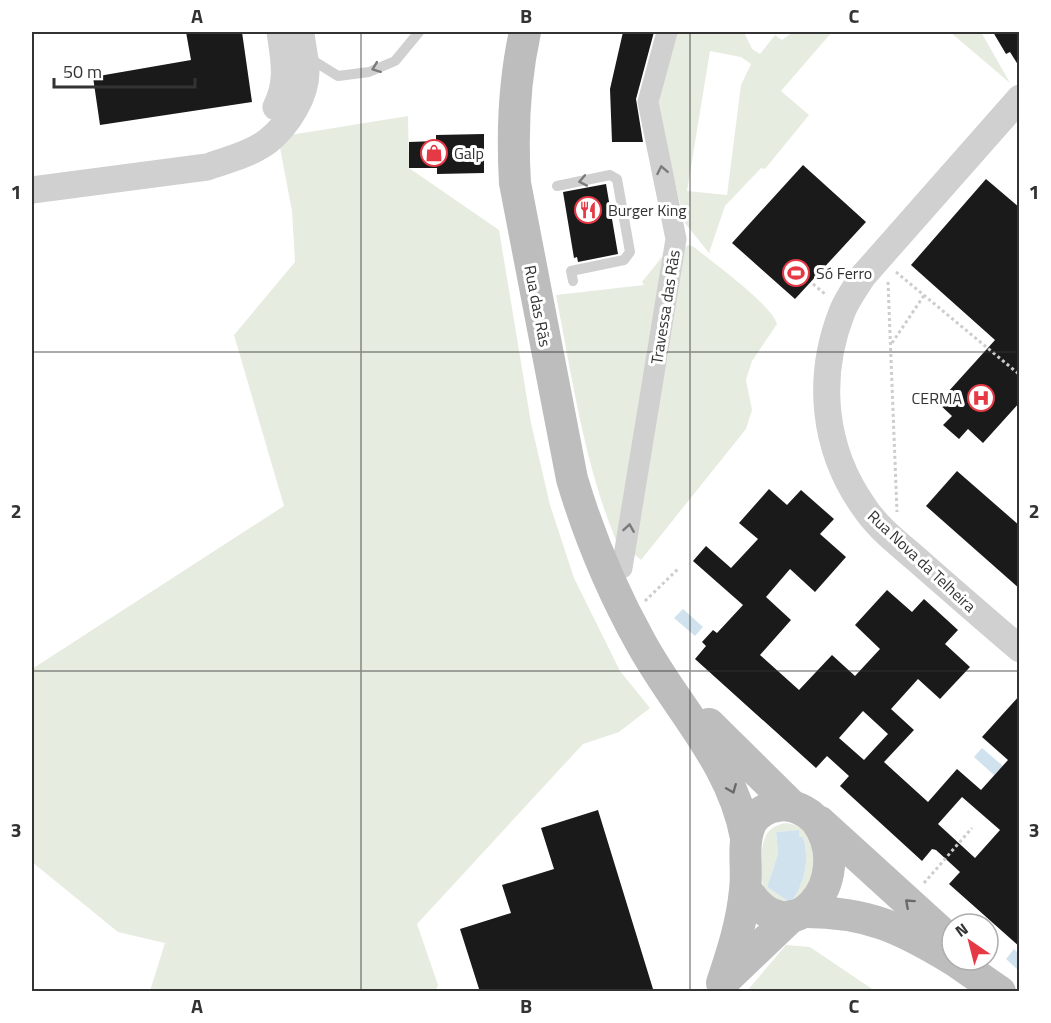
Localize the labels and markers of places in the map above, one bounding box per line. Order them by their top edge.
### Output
shop icon: Galp [419,138,449,168]
place label: Galp [454,141,484,165]
restaurant icon: Burger King [573,195,603,225]
place label: Burger King [608,198,687,222]
sports icon: Só Ferro [781,258,811,288]
place label: Só Ferro [816,261,872,285]
hospital icon: CERMA [966,383,996,413]
place label: CERMA [912,386,962,410]

